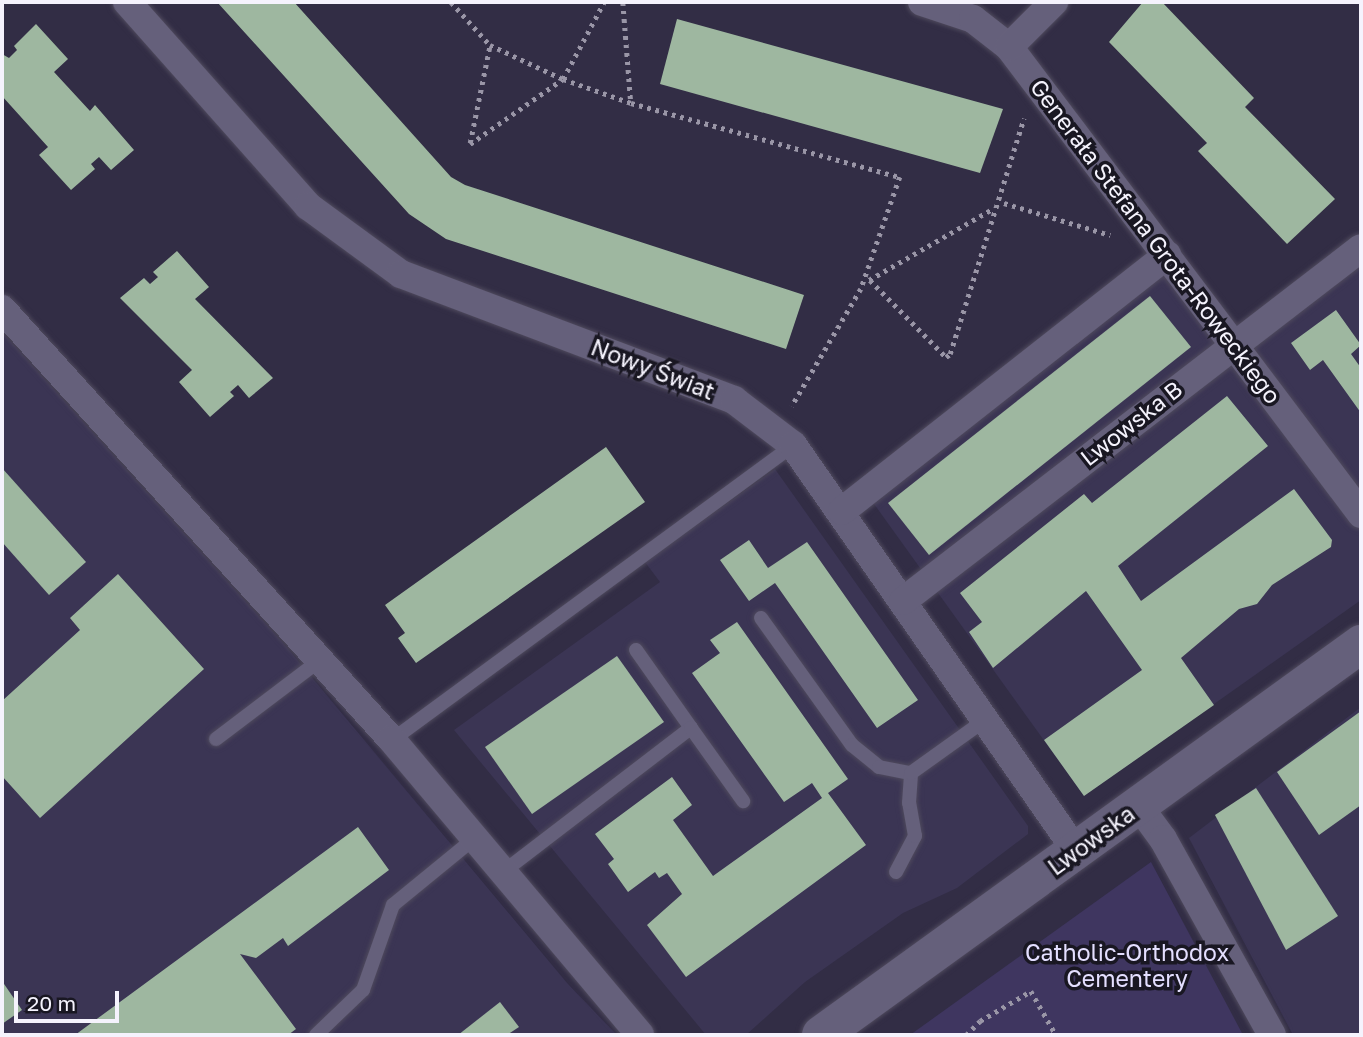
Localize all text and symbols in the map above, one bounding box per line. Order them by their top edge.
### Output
street label: Generała Stefana Grota-Roweckiego [1025,73,1287,409]
street label: Nowy Świat [587,333,719,405]
street label: Lwowska B [1075,375,1187,471]
street label: Lwowska [1042,799,1140,881]
park label: Catholic-Orthodox Cementery [1025,938,1229,992]
scale bar [18,978,122,1022]
text: 20 m [27,990,76,1016]

